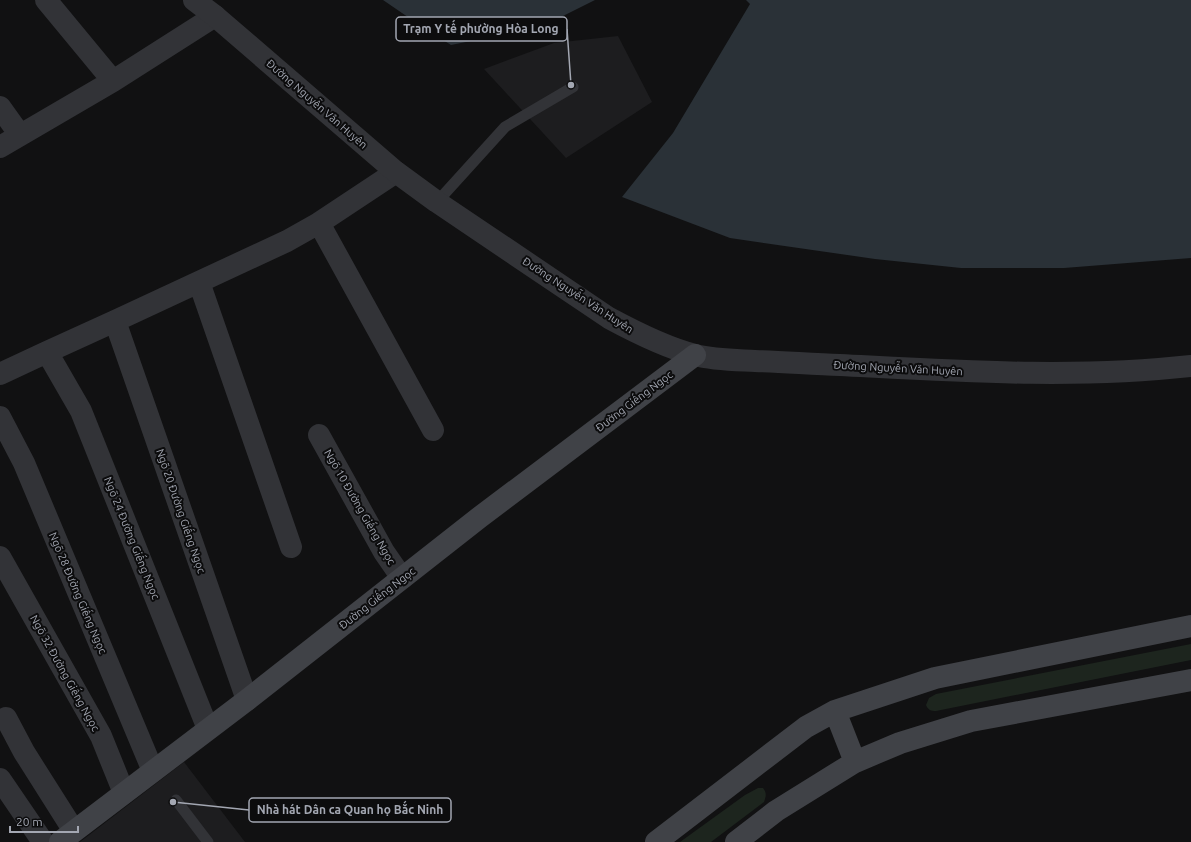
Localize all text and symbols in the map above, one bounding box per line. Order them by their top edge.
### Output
callout: Trạm Y tế phường Hòa Long [396,17,567,41]
text: Trạm Y tế phường Hòa Long [403,19,559,35]
street label: Đường Nguyễn Văn Huyên [264,56,370,151]
street label: Đường Nguyễn Văn Huyên [520,254,636,335]
street label: Đường Nguyễn Văn Huyên [833,358,963,377]
street label: Đường Giếng Ngọc [592,367,675,435]
street label: Ngõ 10 Đường Giếng Ngọc [321,446,399,567]
street label: Ngõ 20 Đường Giếng Ngọc [153,447,210,575]
street label: Ngõ 24 Đường Giếng Ngọc [101,474,164,601]
street label: Ngõ 28 Đường Giếng Ngọc [46,530,111,656]
street label: Đường Giếng Ngọc [336,563,418,632]
street label: Ngõ 32 Đường Giếng Ngọc [27,612,103,734]
callout: Nhà hát Dân ca Quan họ Bắc Ninh [249,798,451,822]
text: Nhà hát Dân ca Quan họ Bắc Ninh [257,800,443,816]
scale bar [10,808,78,834]
text: 20 m [16,815,43,828]

